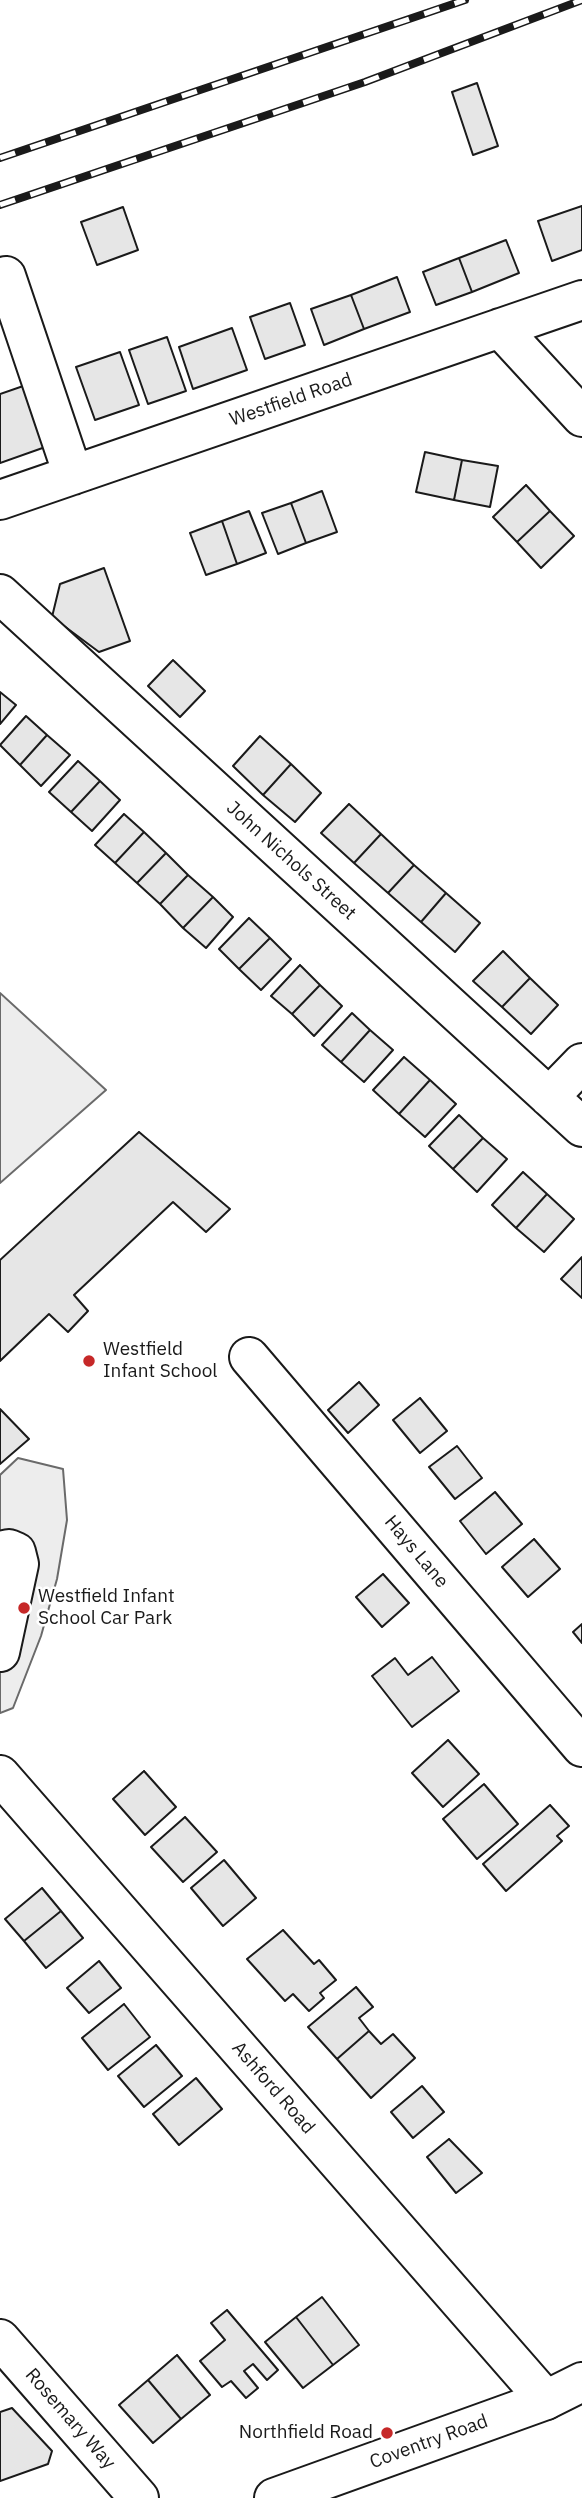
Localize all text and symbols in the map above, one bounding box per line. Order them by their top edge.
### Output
street label: Westfield Road [227,368,355,432]
street label: John Nichols Street [221,797,361,925]
place label: Westfield Infant School [103,1339,217,1383]
marker: Westfield Infant School [81,1353,97,1369]
street label: Hays Lane [379,1511,453,1593]
place label: Westfield Infant School Car Park [38,1586,175,1630]
marker: Westfield Infant School Car Park [16,1600,32,1616]
street label: Ashford Road [227,2037,319,2139]
street label: Rosemary Way [20,2364,120,2474]
street label: Coventry Road [367,2410,491,2474]
place label: Northfield Road [239,2422,373,2444]
marker: Northfield Road [379,2425,395,2441]

